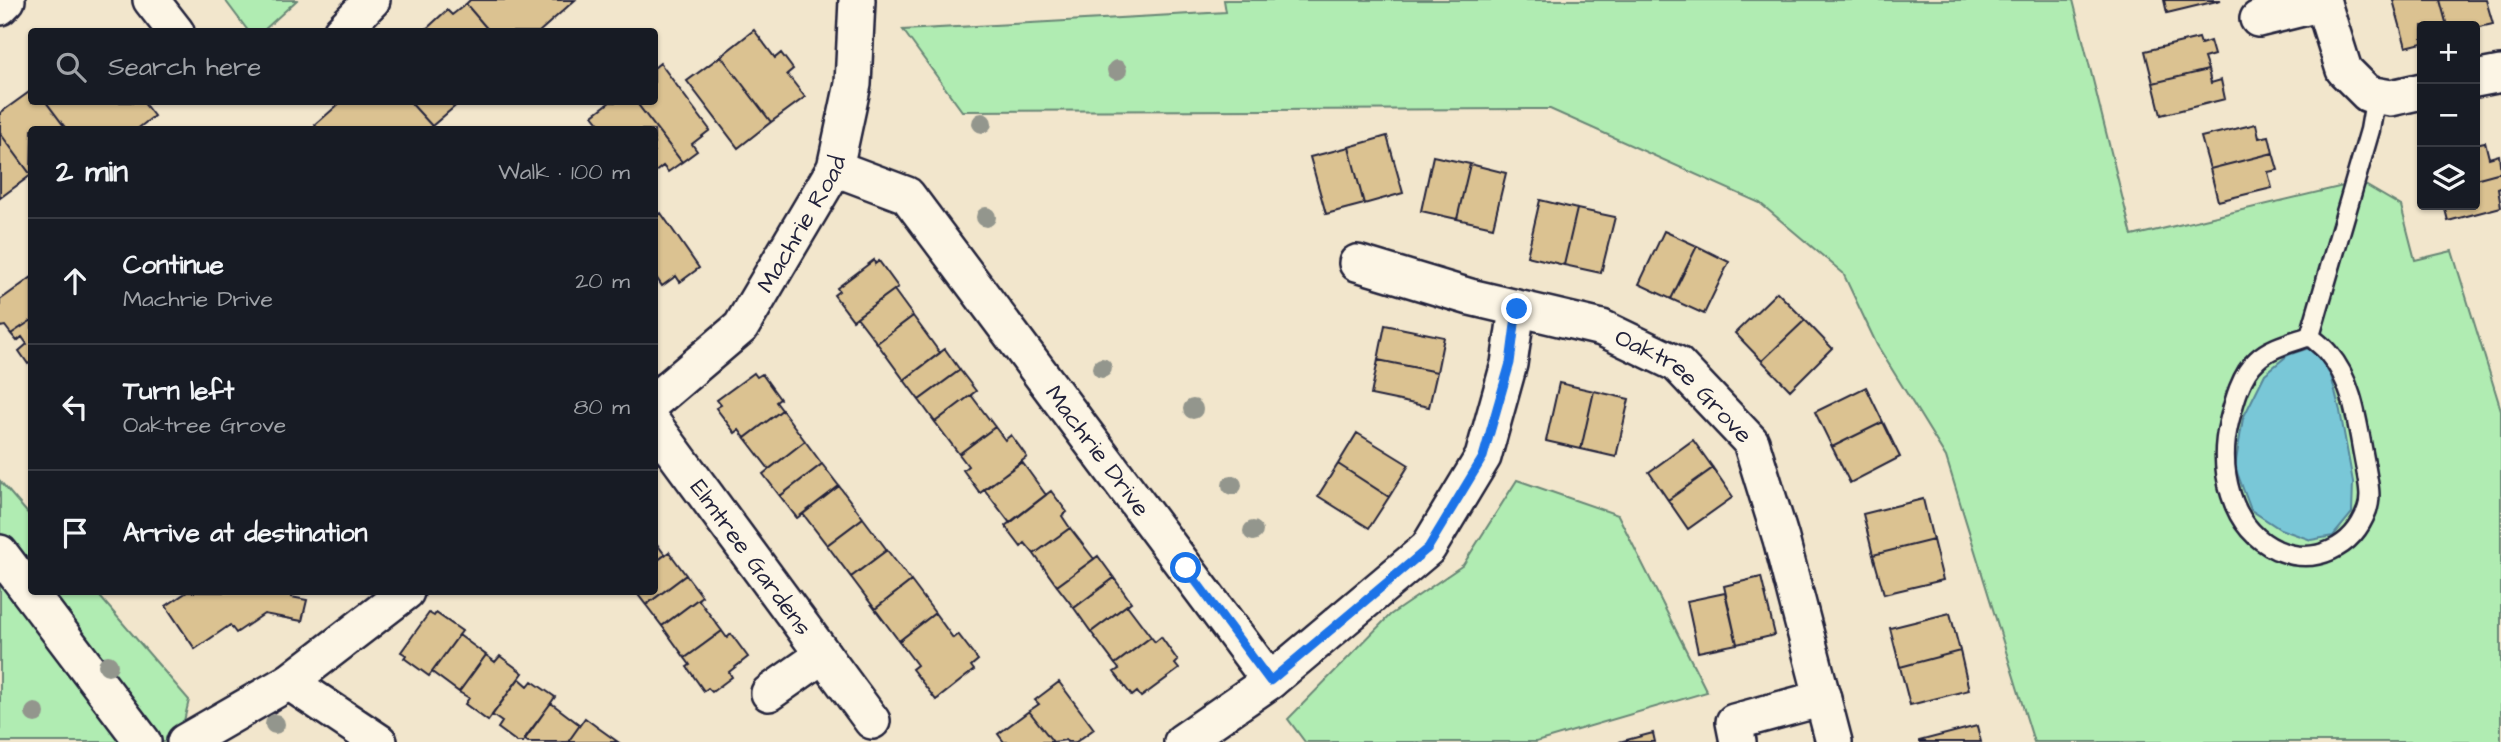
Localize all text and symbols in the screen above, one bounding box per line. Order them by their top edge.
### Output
map controls [2417,21,2480,210]
button: + [2417,21,2480,84]
search box [28,28,658,105]
icon: search [52,48,90,86]
text: Search here [108,49,261,85]
button: − [2417,84,2480,147]
button: layers [2417,147,2480,210]
text: 2 min [56,151,128,193]
street label: Machrie Road [749,153,855,299]
text: Walk · 100 m [498,156,630,188]
text: Continue [123,247,224,283]
icon: ahead [56,262,94,300]
text: 20 m [575,265,630,297]
text: Machrie Drive [123,283,273,315]
route end [1501,293,1532,324]
street label: Oaktree Grove [1609,321,1760,451]
text: Turn left [123,373,234,409]
street label: Machrie Drive [1037,378,1158,524]
icon: left [56,388,94,426]
text: 80 m [573,391,630,423]
text: Oaktree Grove [123,409,286,441]
street label: Elmtree Gardens [681,472,819,643]
icon: arrive [56,514,94,552]
text: Arrive at destination [123,515,368,551]
route start [1170,552,1201,583]

